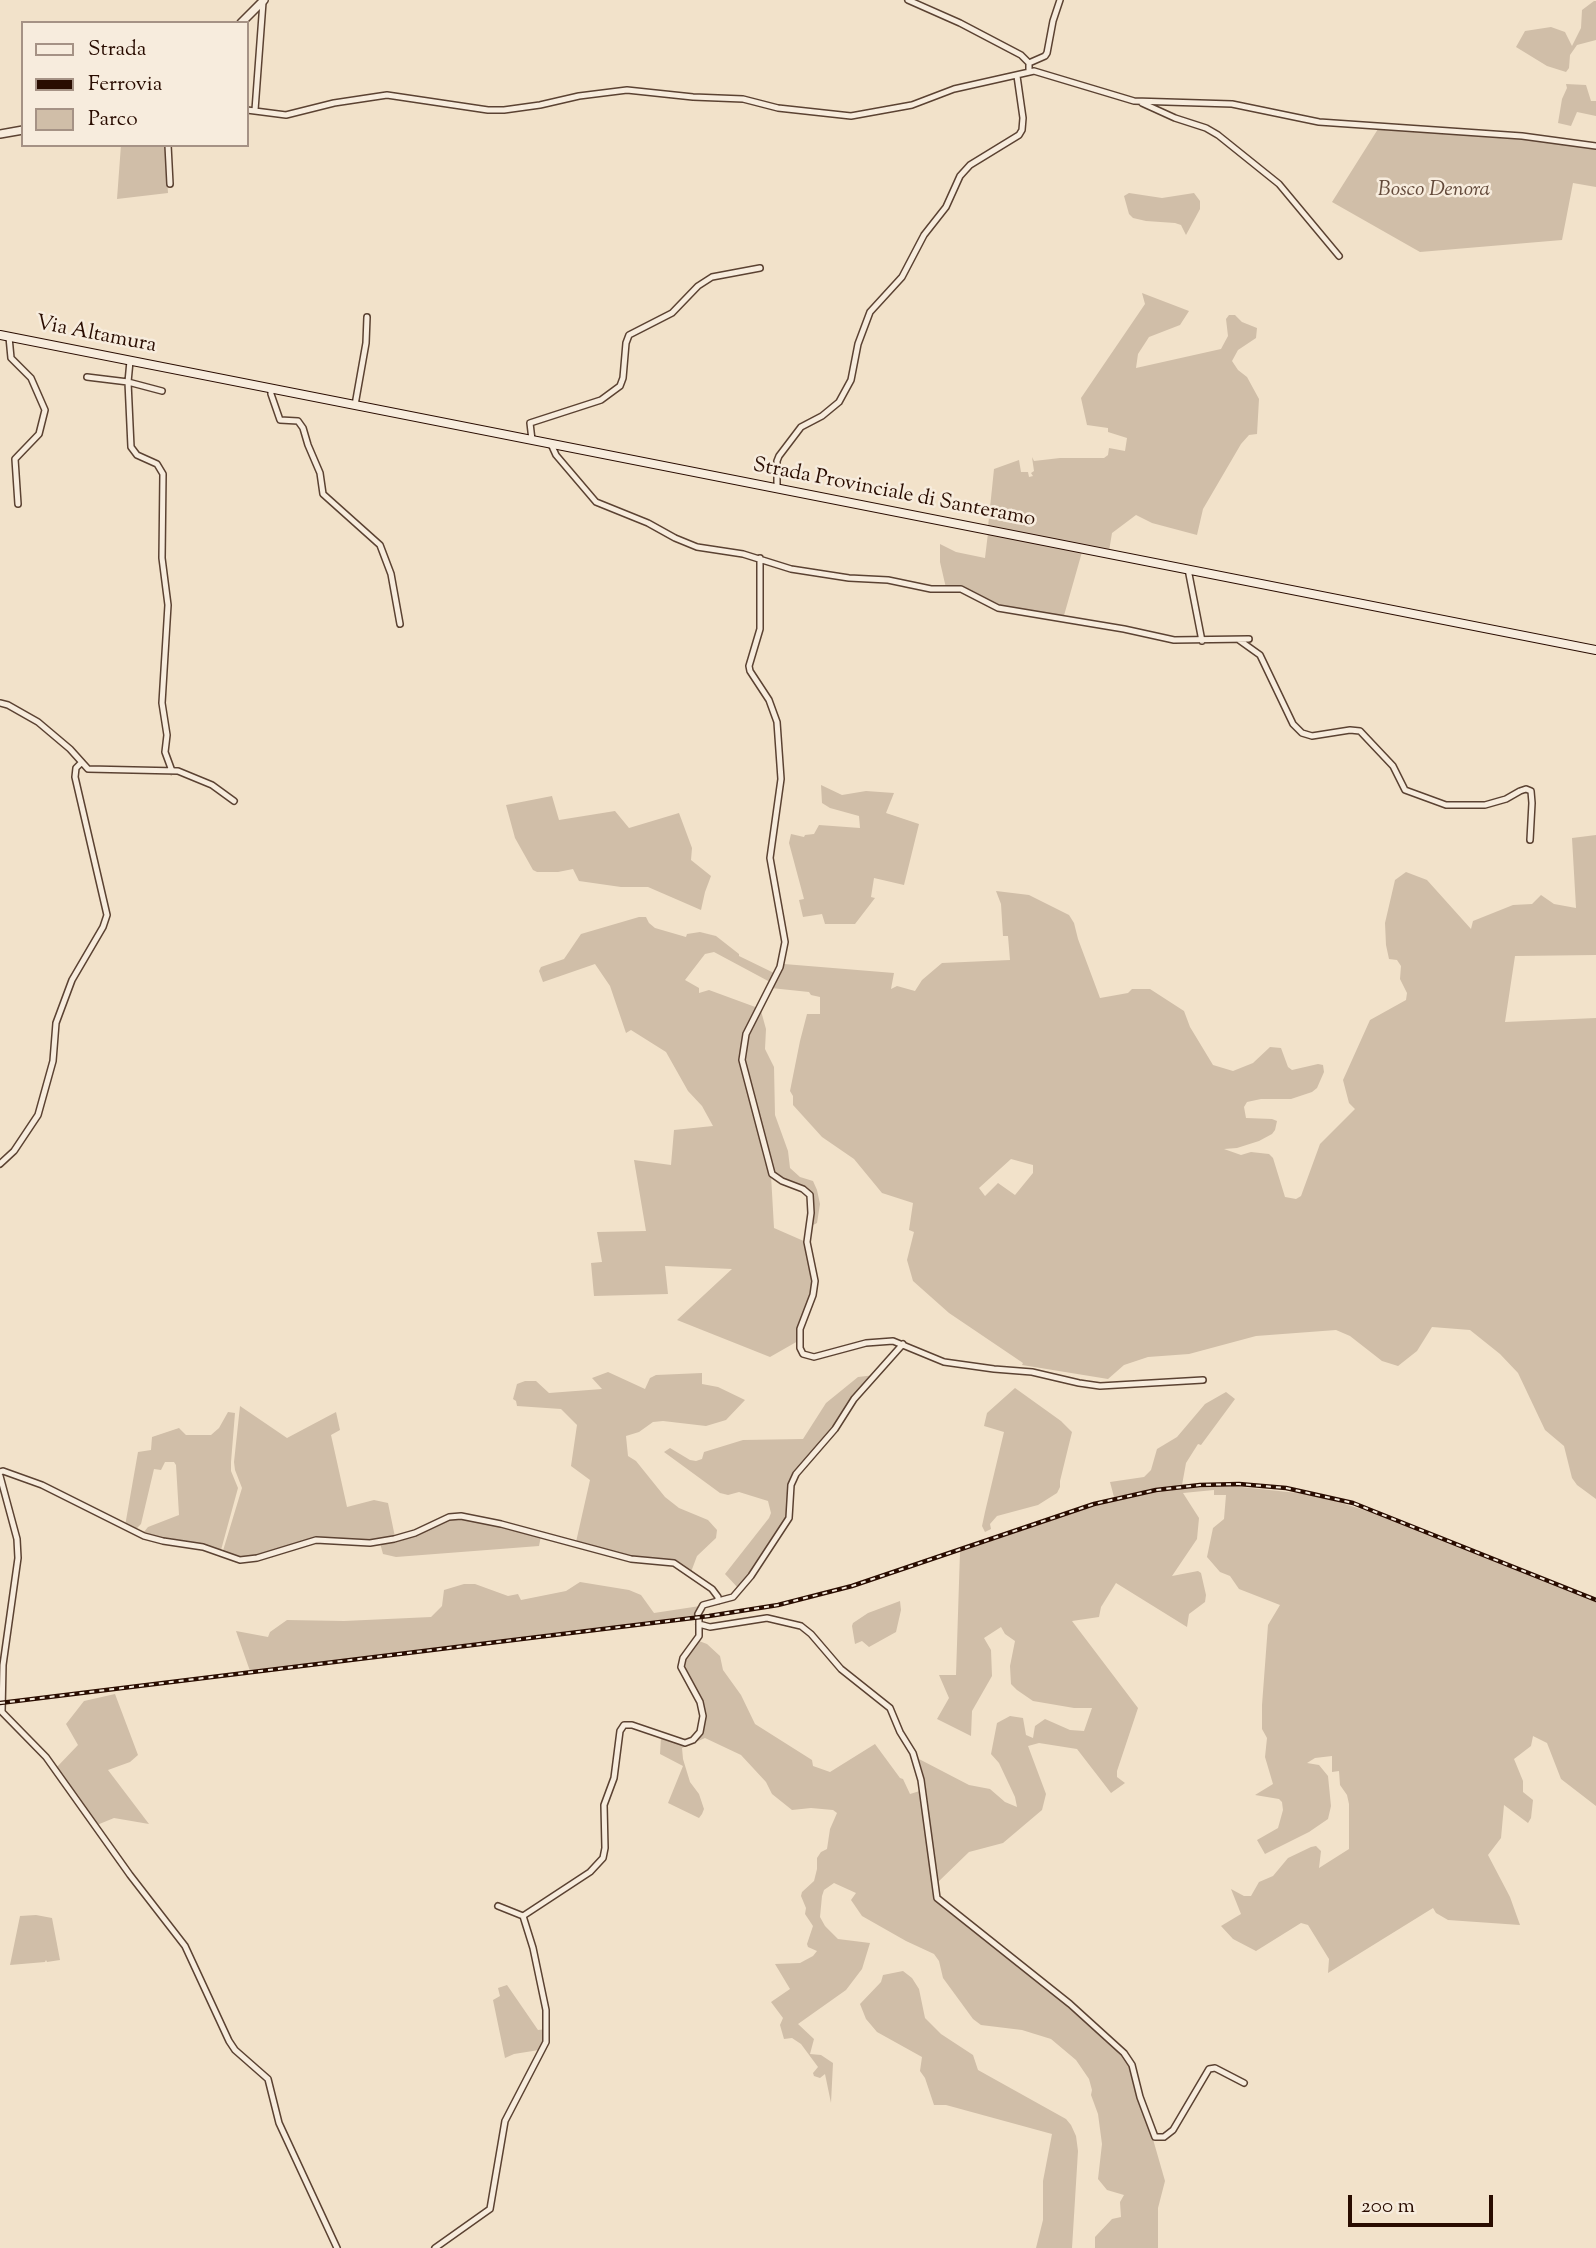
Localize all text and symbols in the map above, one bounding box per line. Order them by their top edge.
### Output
legend [21,21,248,147]
text: Strada [88,35,147,65]
text: Ferrovia [88,70,162,100]
text: Parco [88,105,138,135]
park label: Bosco Denora [1378,178,1490,204]
street label: Via Altamura [34,312,158,360]
street label: Strada Provinciale di Santeramo [751,454,1037,534]
scale bar [1351,2182,1496,2226]
text: 200 m [1361,2192,1415,2222]

